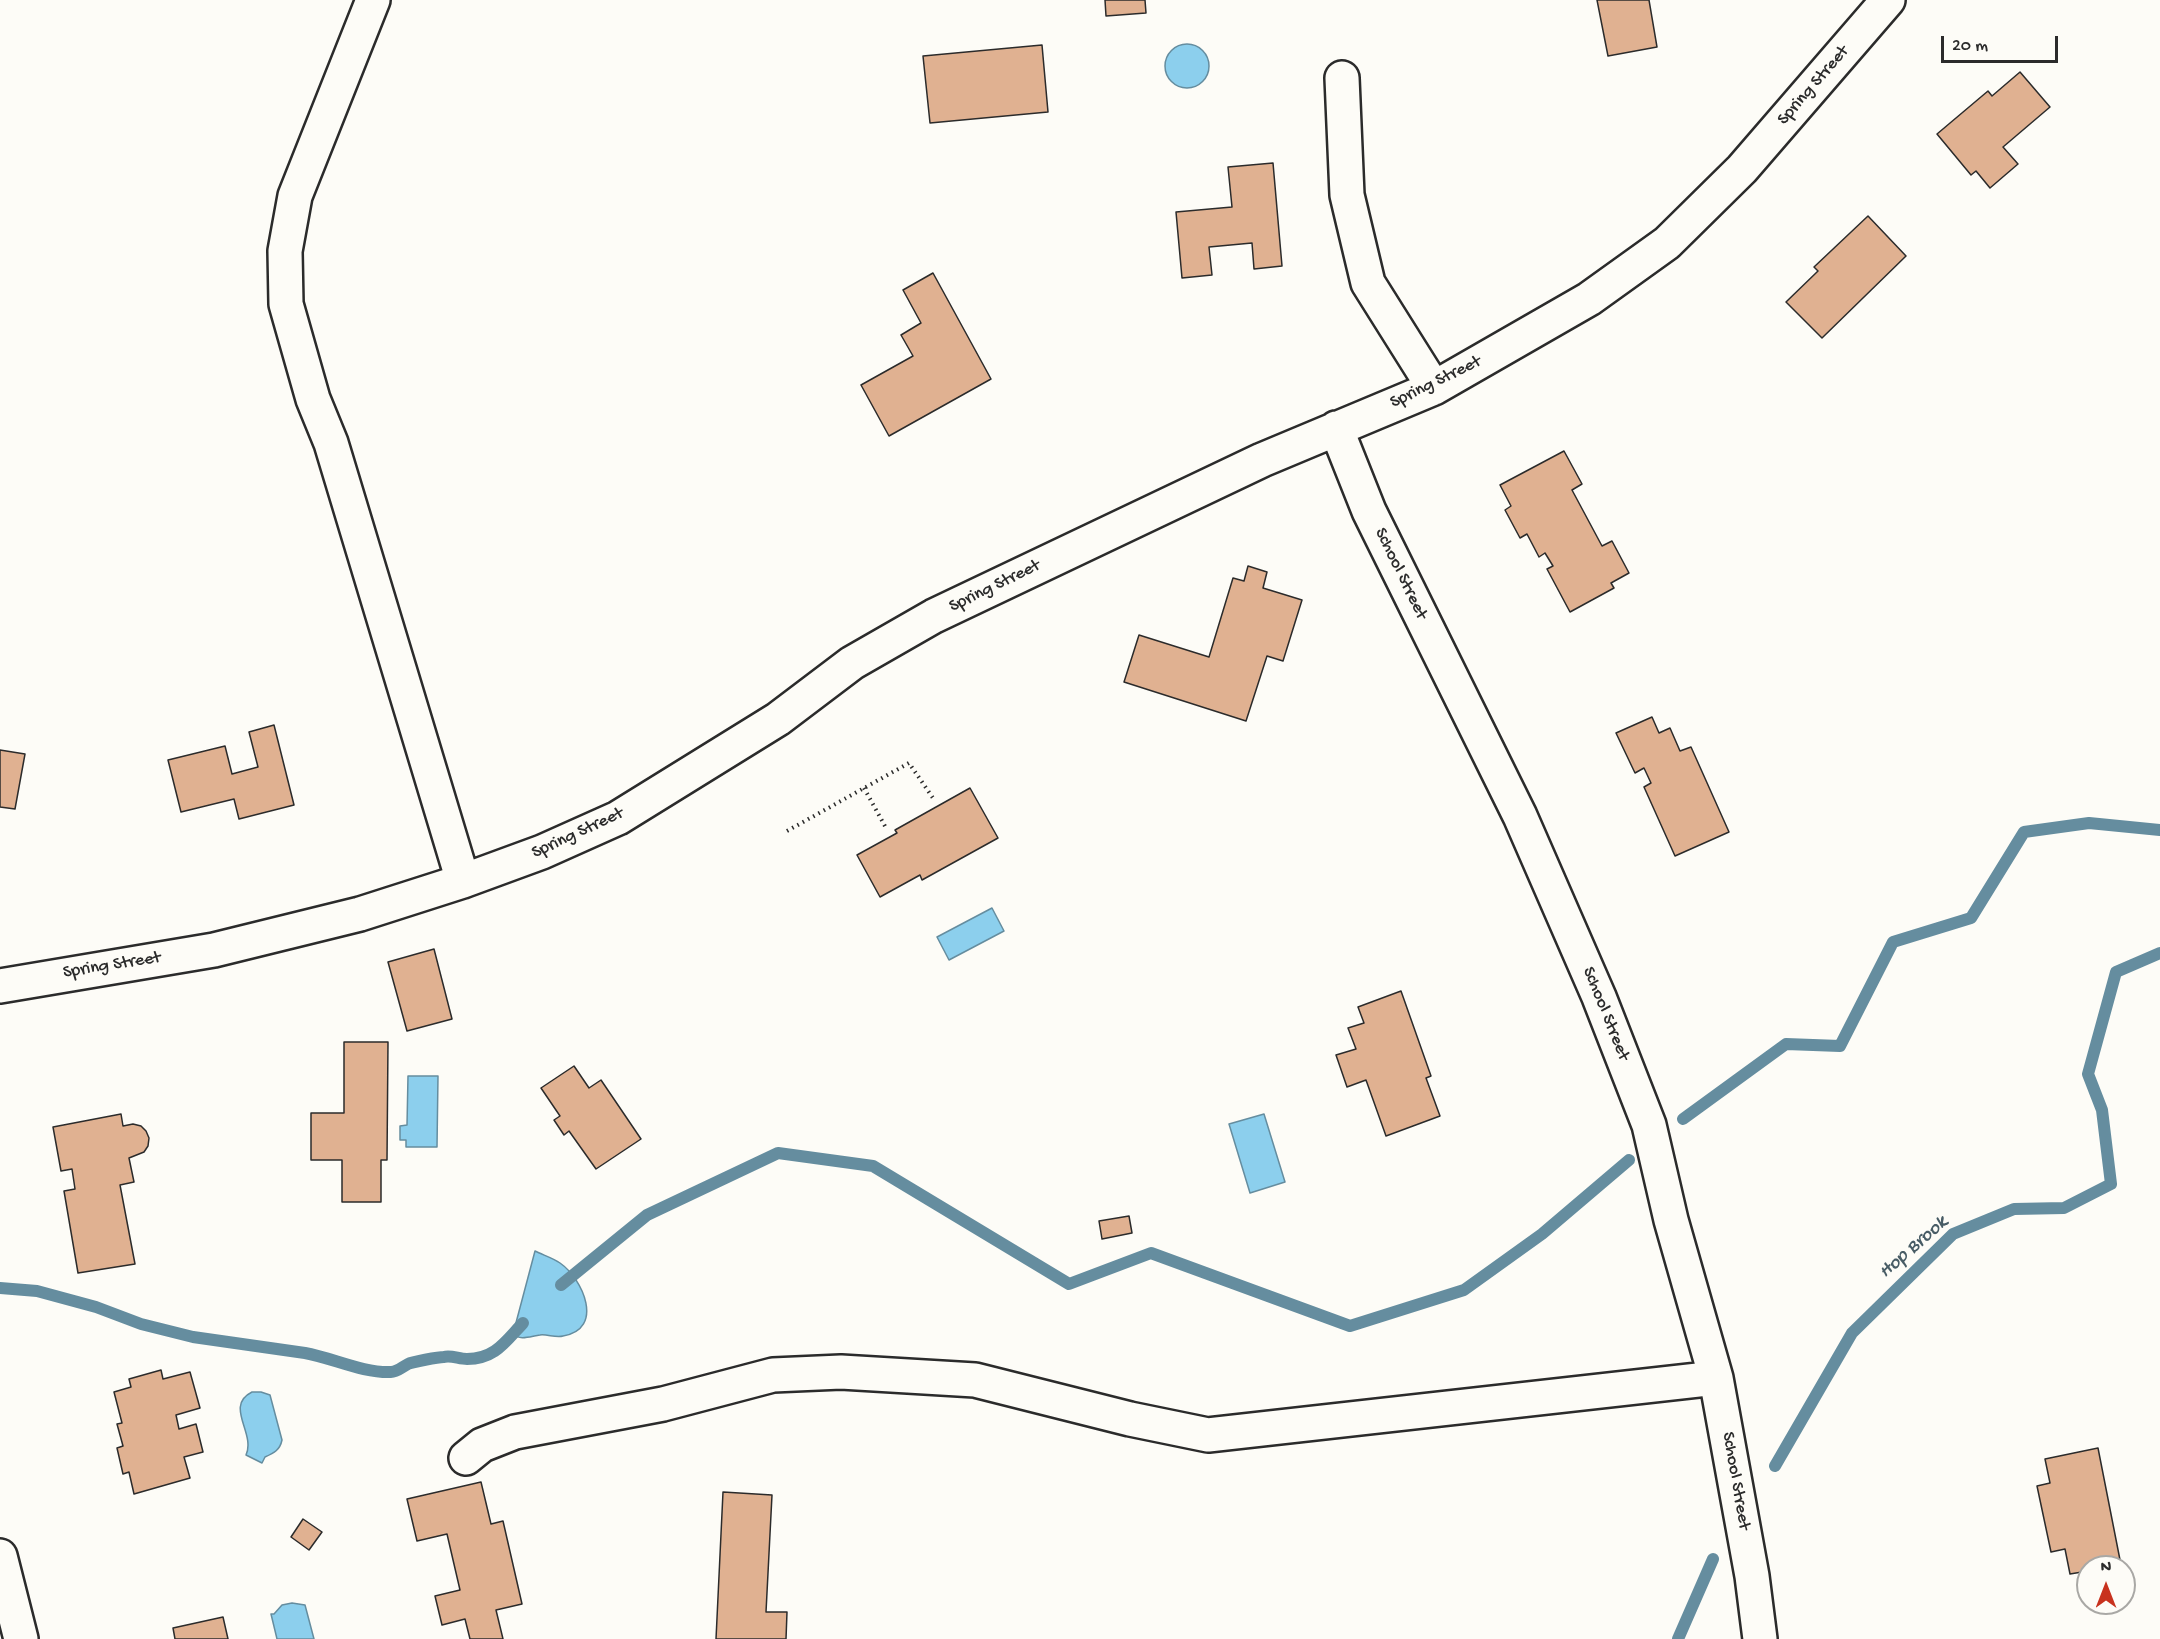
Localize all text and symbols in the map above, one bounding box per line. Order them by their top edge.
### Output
scale bar [1944,24,2061,62]
text: 20 m [1952,36,1988,57]
street label: Spring Street [1774,42,1854,130]
street label: Spring Street [1387,352,1485,414]
street label: School Street [1369,525,1431,623]
street label: Spring Street [946,556,1044,618]
street label: Spring Street [529,803,627,865]
street label: Spring Street [62,948,162,984]
street label: School Street [1576,964,1634,1064]
water label: Hop Brook [1875,1212,1953,1284]
street label: School Street [1716,1430,1754,1532]
north arrow [2076,1555,2136,1615]
text: N [2101,1559,2111,1578]

